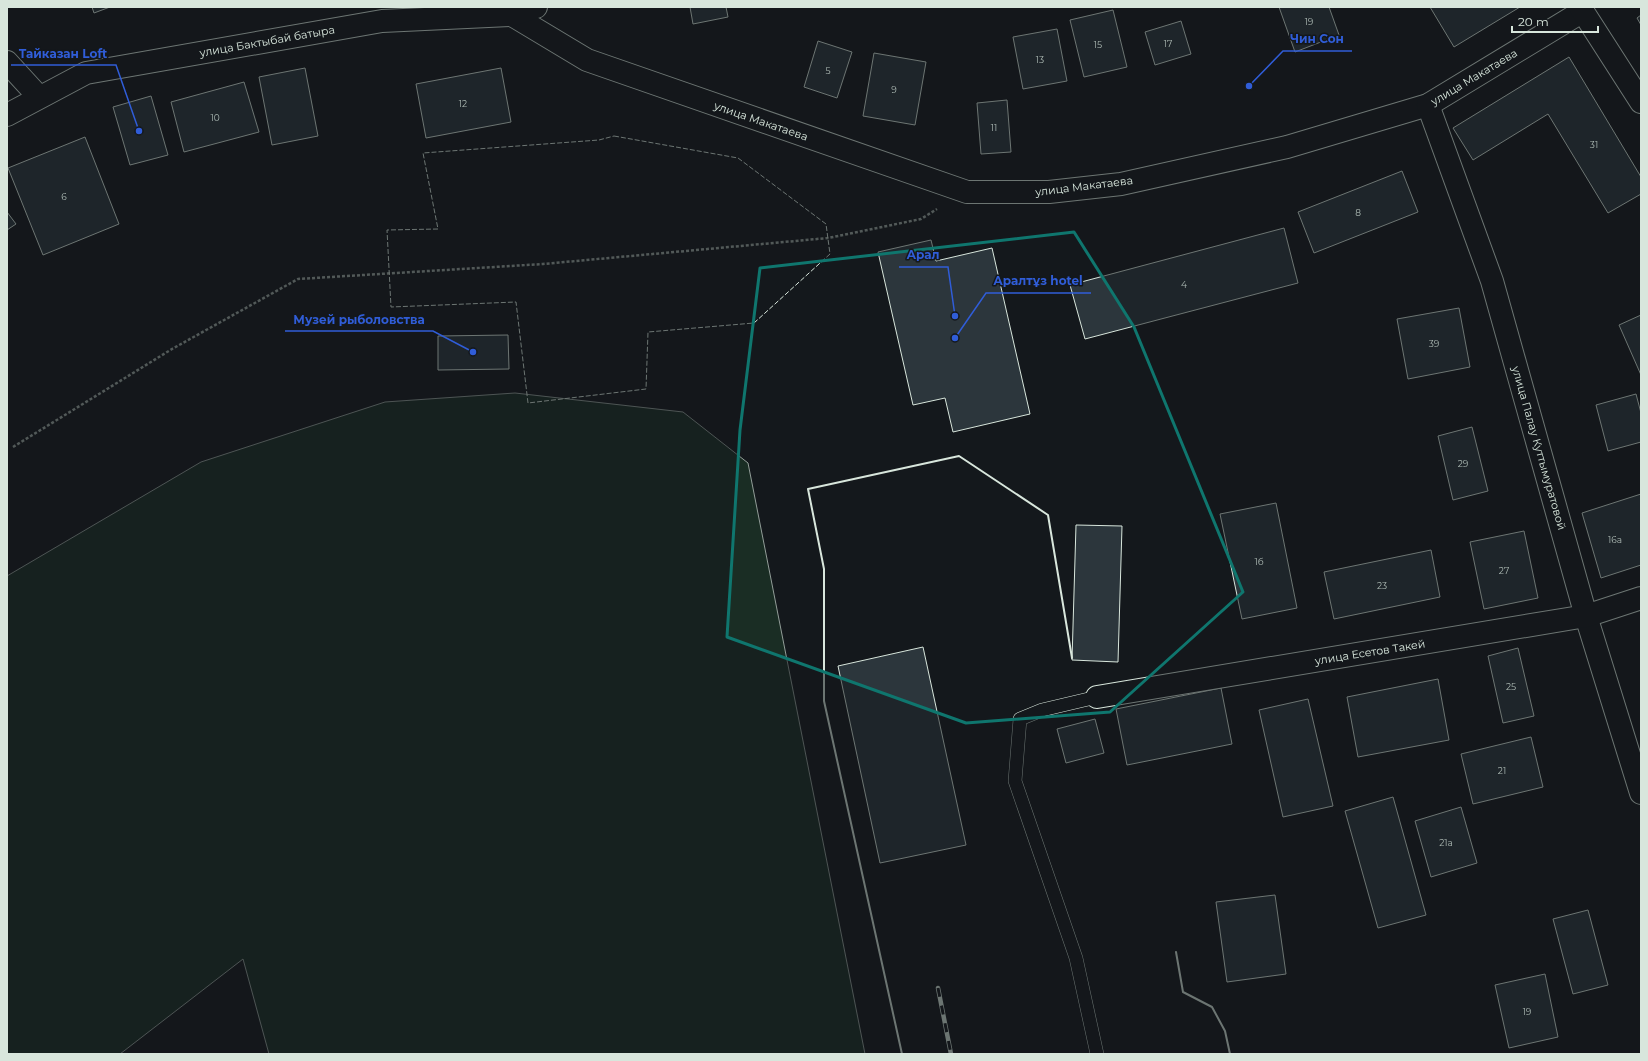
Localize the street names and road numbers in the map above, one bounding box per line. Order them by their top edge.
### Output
street label: улица Бактыбай батыра [197,22,336,60]
street label: улица Макатаева [1427,46,1520,109]
street label: улица Макатаева [711,98,810,144]
street label: улица Макатаева [1033,173,1134,199]
street label: улица Палау Куттымуратовой [1509,363,1569,532]
street label: улица Есетов Такей [1313,636,1426,668]

